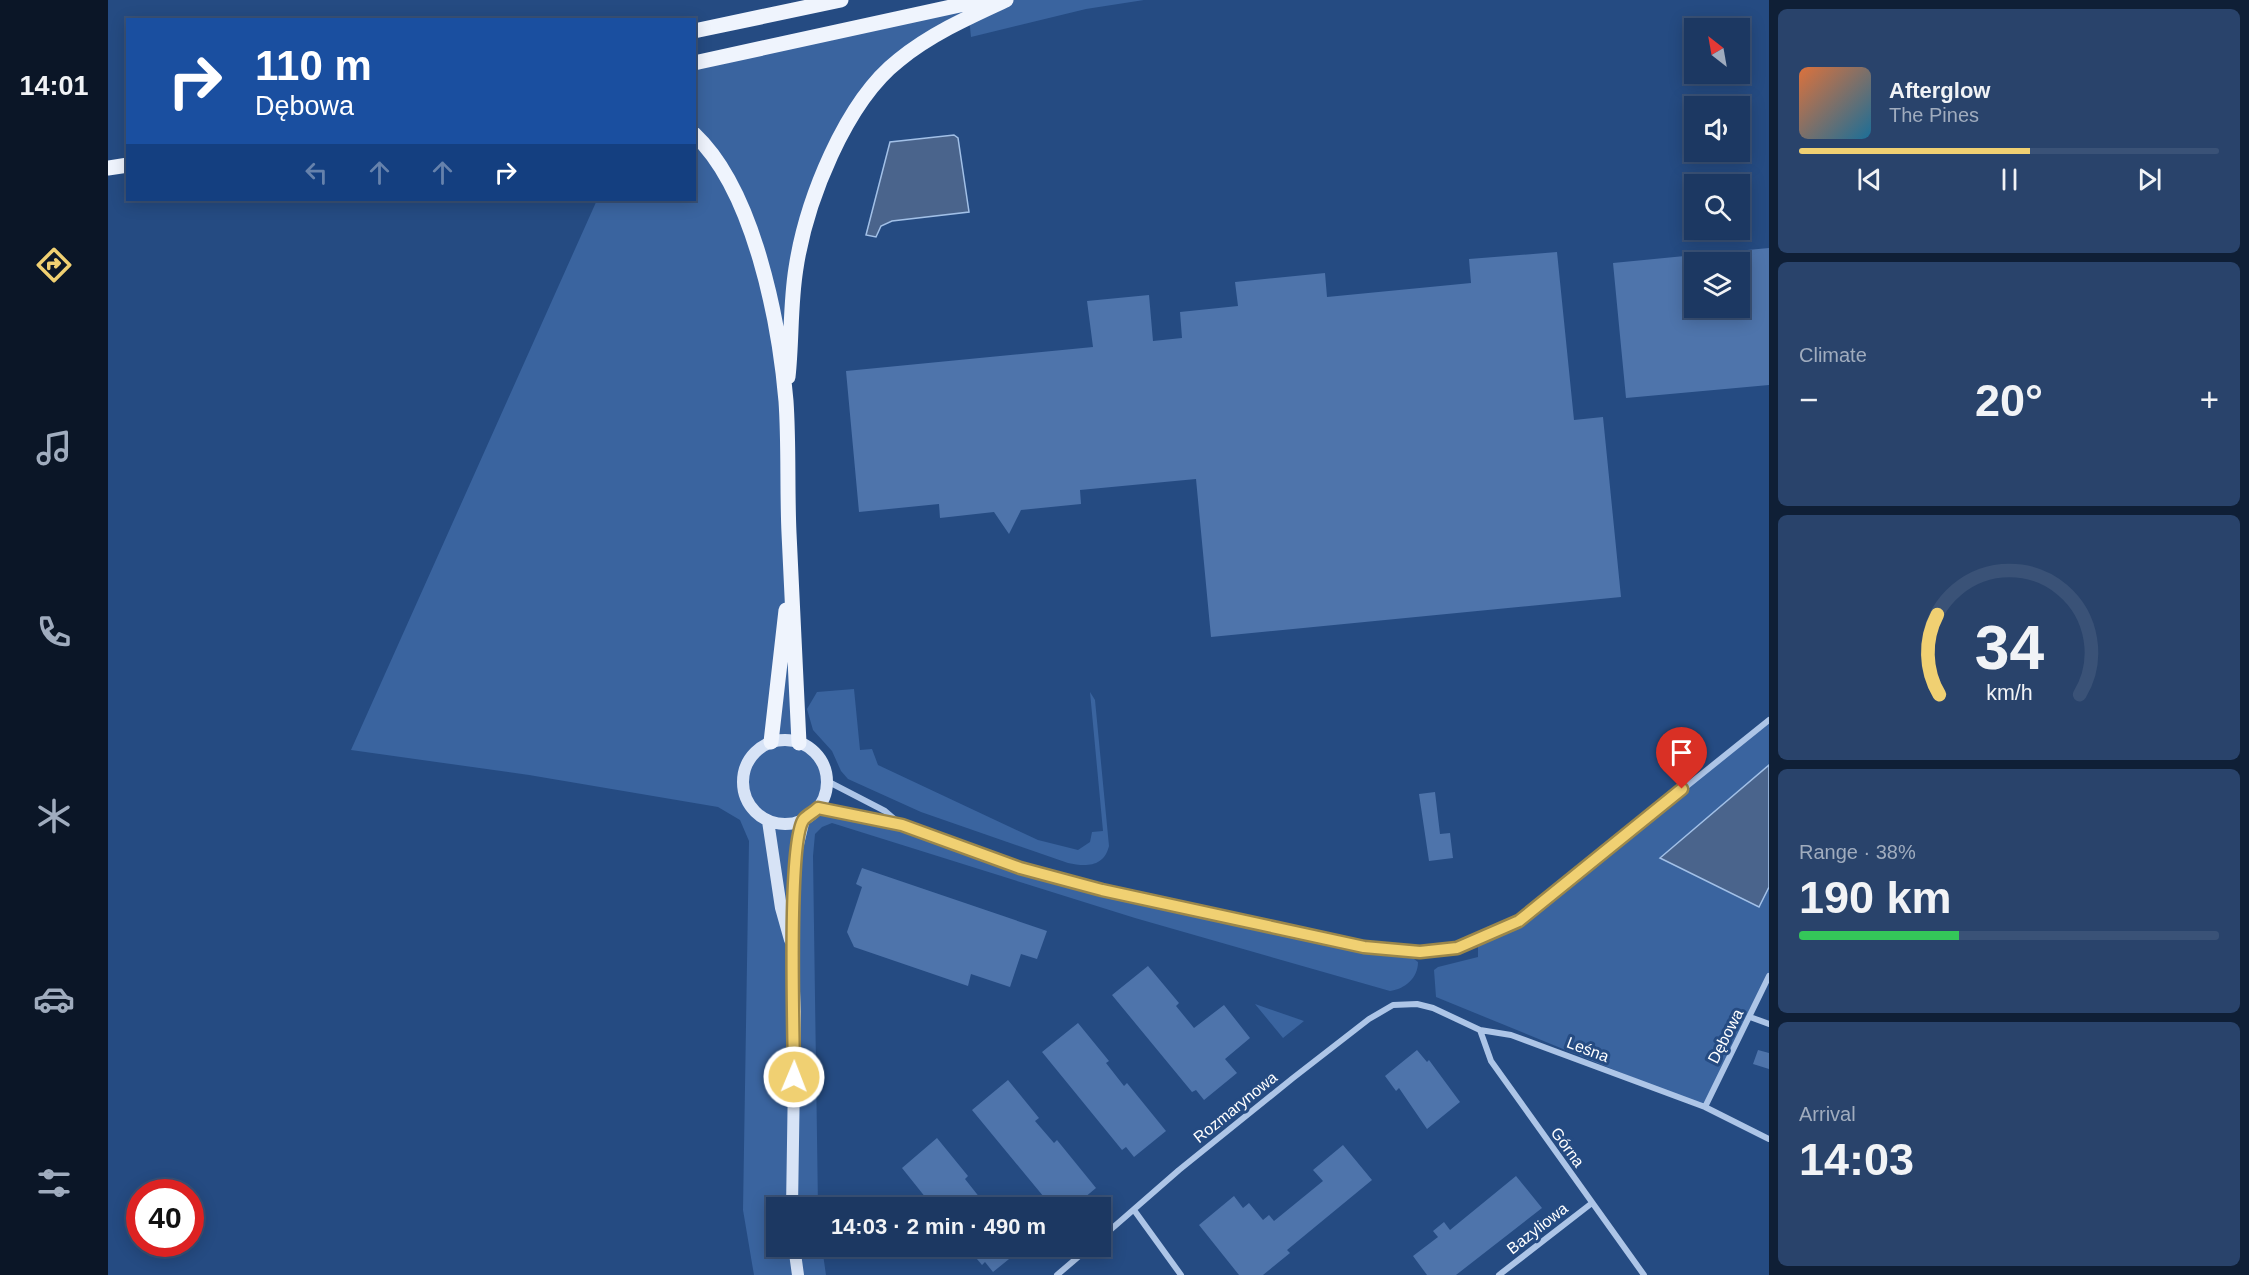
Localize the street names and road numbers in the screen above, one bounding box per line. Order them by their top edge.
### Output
street label: Dębowa [1705,1006,1746,1066]
street label: Leśna [1564,1034,1611,1065]
street label: Rozmarynowa [1190,1069,1280,1146]
street label: Górna [1548,1124,1588,1170]
street label: Bazyliowa [1504,1199,1571,1257]

